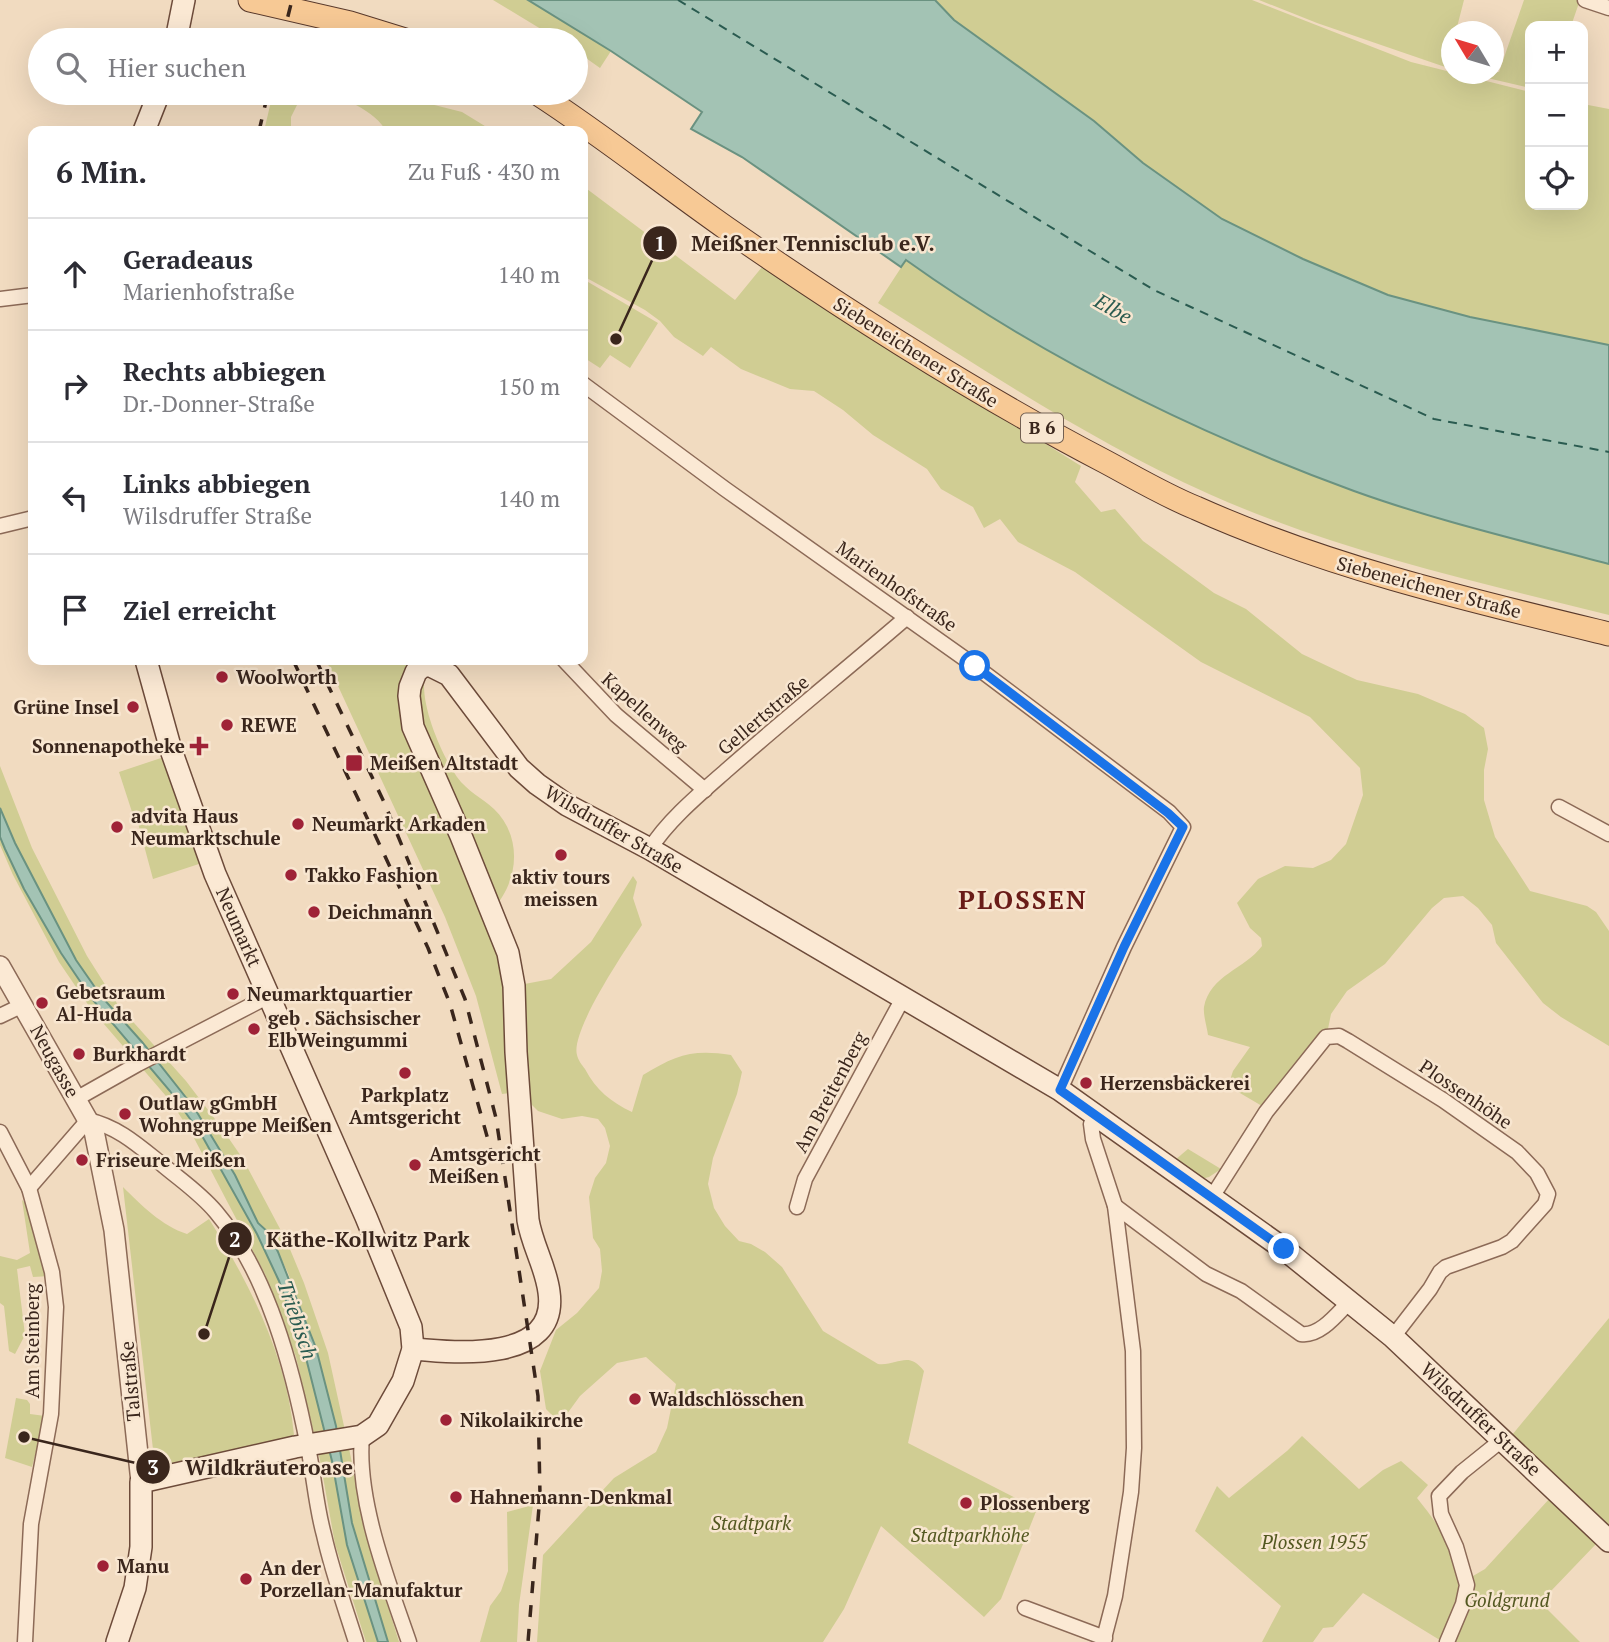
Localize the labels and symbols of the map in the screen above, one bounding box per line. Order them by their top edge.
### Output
north arrow [1441,21,1504,84]
callout: Meißner Tennisclub e.V. [642,222,949,264]
text: 1 [654,229,666,257]
text: Meißner Tennisclub e.V. [691,229,935,257]
water label: Elbe [1089,286,1138,330]
street label: Siebeneichener Straße [829,291,1003,413]
road number: B 6 [1021,414,1063,442]
street label: Marienhofstraße [832,535,963,637]
street label: Siebeneichener Straße [1334,550,1524,623]
route start [959,650,990,681]
place label: Woolworth [236,664,337,689]
street label: Kapellenweg [597,666,694,758]
marker: Woolworth [214,669,230,685]
street label: Gellertstraße [712,669,814,760]
place label: Grüne Insel [14,694,119,719]
marker: Grüne Insel [125,699,141,715]
place label: REWE [241,712,297,737]
marker: REWE [219,717,235,733]
place label: Sonnenapotheke [32,733,185,758]
marker: Sonnenapotheke [191,738,207,754]
place label: Meißen Altstadt [370,750,519,775]
marker: Meißen Altstadt [344,753,364,773]
street label: Wilsdruffer Straße [540,779,688,878]
place label: advita Haus Neumarktschule [131,803,281,850]
place label: Neumarkt Arkaden [312,811,487,836]
marker: Neumarkt Arkaden [290,816,306,832]
marker: advita Haus Neumarktschule [109,819,125,835]
marker: aktiv tours meissen [553,847,569,863]
place label: Takko Fashion [305,862,439,887]
place label: aktiv tours meissen [512,864,611,911]
marker: Takko Fashion [283,867,299,883]
district label: PLOSSEN [958,882,1088,916]
street label: Neumarkt [211,883,268,970]
place label: Deichmann [328,899,433,924]
marker: Deichmann [306,904,322,920]
place label: Gebetsraum Al-Huda [56,979,166,1026]
place label: Neumarktquartier [247,981,413,1006]
marker: Neumarktquartier [225,986,241,1002]
marker: Gebetsraum Al-Huda [34,995,50,1011]
place label: geb . Sächsischer ElbWeingummi [268,1005,421,1052]
street label: Neugasse [25,1020,86,1102]
marker: geb . Sächsischer ElbWeingummi [246,1021,262,1037]
street label: Am Breitenberg [787,1026,872,1157]
place label: Burkhardt [93,1041,187,1066]
marker: Burkhardt [71,1046,87,1062]
street label: Plossenhöhe [1415,1053,1518,1134]
marker: Parkplatz Amtsgericht [397,1065,413,1081]
place label: Herzensbäckerei [1100,1070,1250,1095]
marker: Herzensbäckerei [1078,1075,1094,1091]
place label: Parkplatz Amtsgericht [349,1082,461,1129]
place label: Outlaw gGmbH Wohngruppe Meißen [139,1090,333,1137]
marker: Outlaw gGmbH Wohngruppe Meißen [117,1106,133,1122]
place label: Amtsgericht Meißen [429,1141,541,1188]
place label: Friseure Meißen [96,1147,246,1172]
marker: Friseure Meißen [74,1152,90,1168]
marker: Amtsgericht Meißen [407,1157,423,1173]
callout: Käthe-Kollwitz Park [217,1218,483,1260]
text: 2 [229,1225,241,1253]
text: Käthe-Kollwitz Park [266,1225,470,1253]
route end [1268,1233,1299,1264]
water label: Triebisch [271,1276,325,1363]
street label: Am Steinberg [19,1283,44,1399]
street label: Talstraße [114,1340,145,1422]
street label: Wilsdruffer Straße [1416,1356,1547,1481]
place label: Waldschlösschen [649,1386,805,1411]
marker: Waldschlösschen [627,1391,643,1407]
place label: Nikolaikirche [460,1407,583,1432]
marker: Nikolaikirche [438,1412,454,1428]
callout: Wildkräuteroase [136,1446,367,1488]
text: 3 [147,1453,159,1481]
text: Wildkräuteroase [185,1453,353,1481]
place label: Hahnemann-Denkmal [470,1484,672,1509]
marker: Hahnemann-Denkmal [448,1489,464,1505]
place label: Plossenberg [980,1490,1091,1515]
marker: Plossenberg [958,1495,974,1511]
park label: Stadtpark [711,1510,792,1535]
park label: Stadtparkhöhe [911,1522,1030,1547]
park label: Plossen 1955 [1260,1529,1368,1554]
place label: Manu [117,1553,169,1578]
place label: An der Porzellan-Manufaktur [260,1555,463,1602]
marker: Manu [95,1558,111,1574]
marker: An der Porzellan-Manufaktur [238,1571,254,1587]
park label: Goldgrund [1464,1587,1551,1612]

